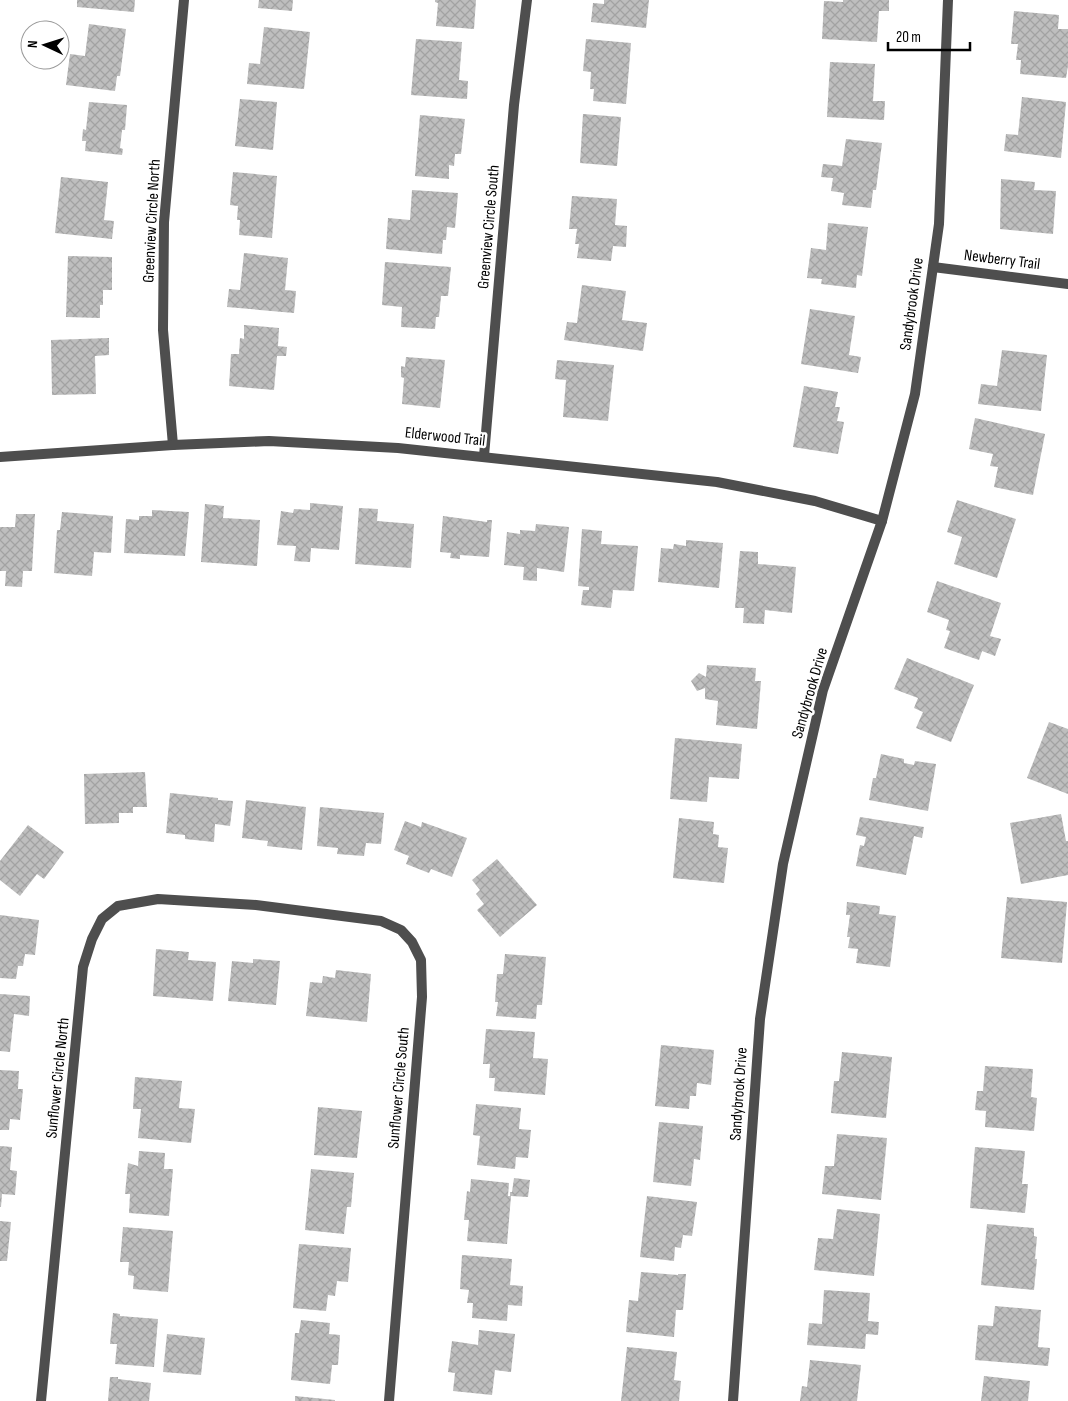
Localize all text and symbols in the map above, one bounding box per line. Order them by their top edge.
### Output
north arrow [20,20,70,70]
scale bar [888,20,970,52]
text: 20 m [896,28,921,47]
text: N [24,40,41,48]
street label: Greenview Circle North [139,159,165,283]
street label: Greenview Circle South [474,164,504,290]
street label: Newberry Trail [963,246,1041,274]
street label: Sandybrook Drive [896,256,928,352]
street label: Elderwood Trail [404,423,486,451]
street label: Sandybrook Drive [788,645,832,741]
street label: Sunflower Circle North [42,1017,74,1139]
street label: Sunflower Circle South [384,1027,414,1149]
street label: Sandybrook Drive [726,1047,752,1141]

